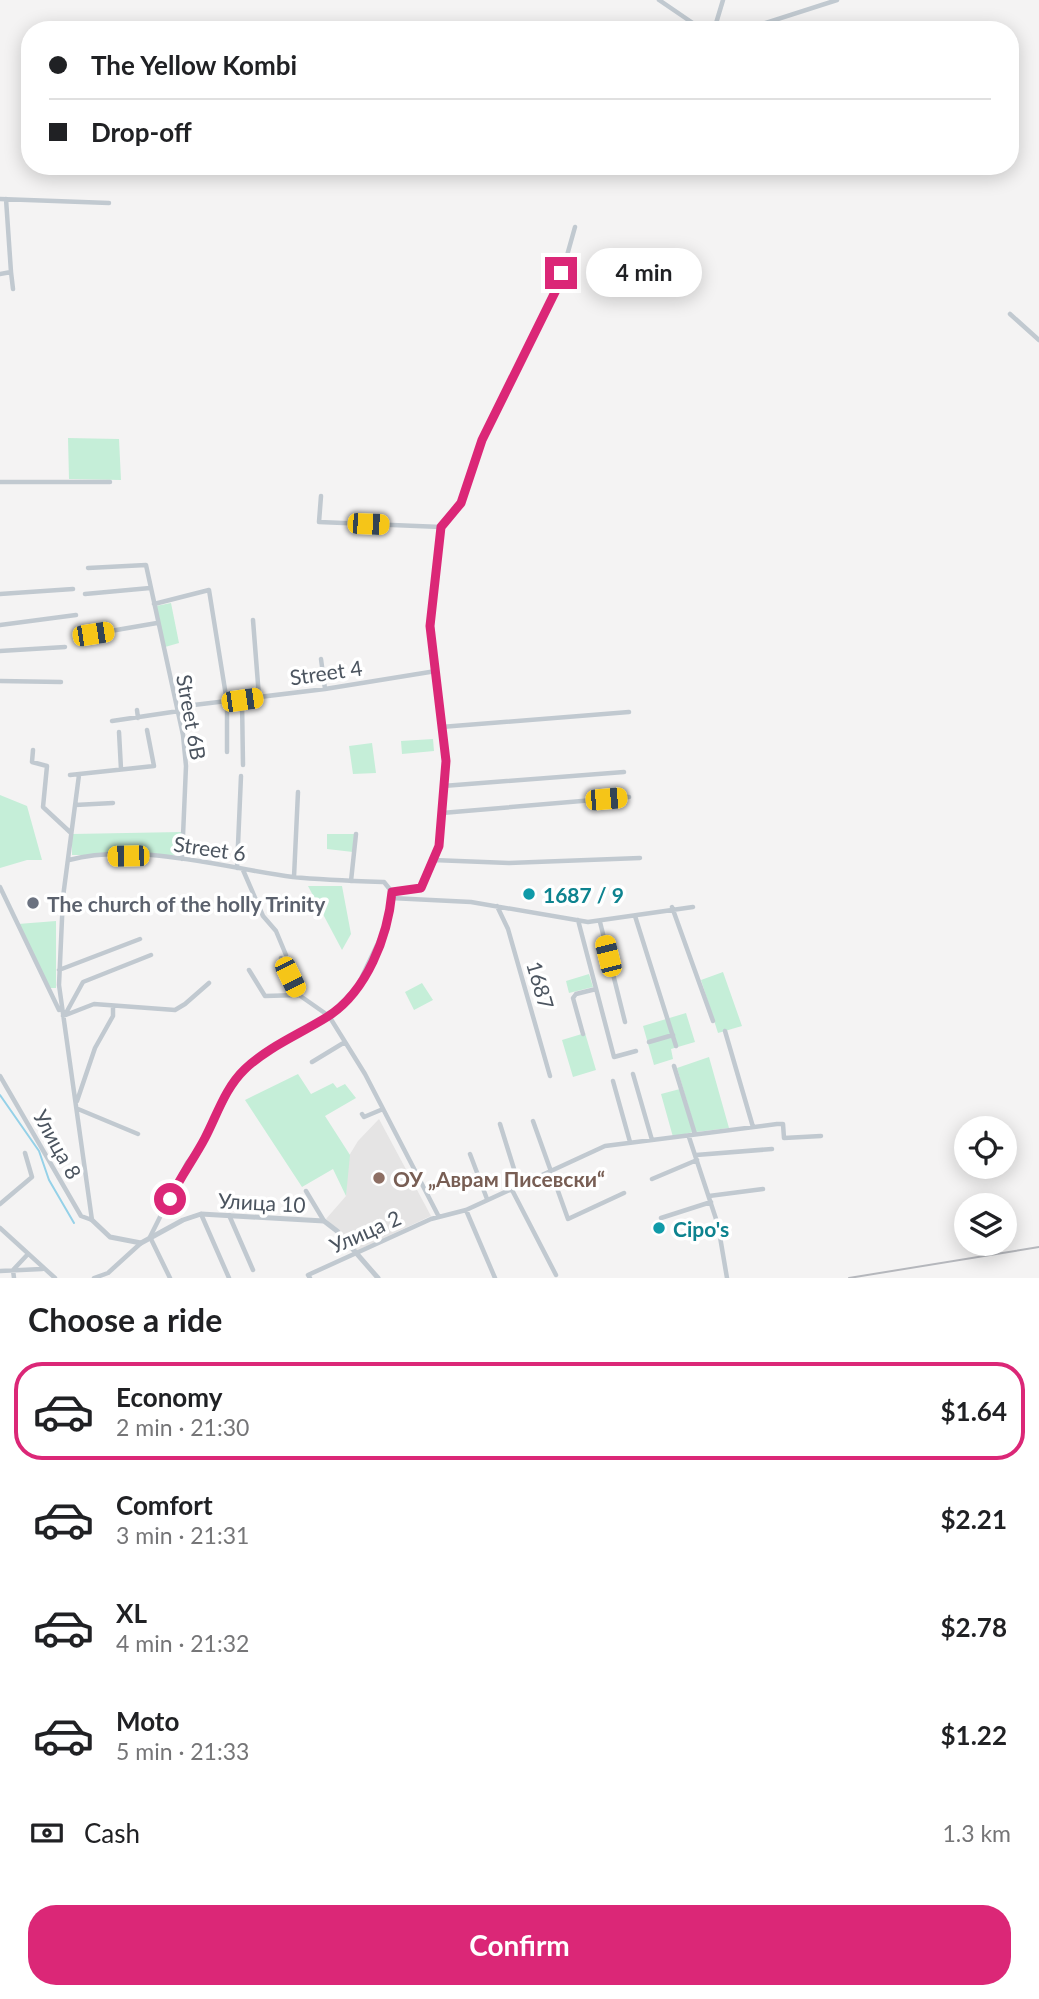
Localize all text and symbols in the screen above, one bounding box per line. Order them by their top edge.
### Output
text: The Yellow Kombi [91,49,297,81]
text: Drop-off [91,116,192,148]
callout: 4 min [586,248,701,298]
route end [545,257,577,289]
text: 4 min [615,258,673,286]
car [347,513,390,535]
car [71,620,116,648]
street label: Street 4 [288,655,364,689]
street label: Street 6B [172,672,212,762]
car [220,687,265,713]
car [585,787,628,811]
street label: Street 6 [172,831,248,865]
car [107,845,150,867]
place label: 1687 / 9 [543,882,624,907]
marker: 1687 / 9 [521,886,537,902]
place label: Тhe church of the holly Trinity [47,891,326,916]
marker: Тhe church of the holly Trinity [25,895,41,911]
car [593,933,624,979]
car [272,954,309,1000]
street label: 1687 [522,958,560,1012]
street label: Улица 8 [29,1105,87,1183]
map controls [954,1116,1017,1256]
button: locate [954,1116,1017,1179]
place label: ОУ „Аврам Писевски“ [393,1166,605,1191]
marker: ОУ „Аврам Писевски“ [371,1170,387,1186]
route start [154,1183,186,1215]
street label: Улица 10 [218,1187,306,1217]
button: layers [954,1193,1017,1256]
street label: Улица 2 [326,1204,404,1258]
place label: Cipo's [673,1216,729,1241]
marker: Cipo's [651,1220,667,1236]
text: Choose a ride [28,1300,222,1339]
icon: car [32,1380,95,1443]
text: Economy [116,1381,222,1413]
text: $1.64 [941,1395,1007,1427]
text: 2 min · 21:30 [116,1413,249,1441]
icon: car [32,1488,95,1551]
text: Comfort [116,1489,213,1521]
text: $2.21 [941,1503,1007,1535]
text: 3 min · 21:31 [116,1521,249,1549]
icon: car [32,1596,95,1659]
text: XL [116,1597,147,1629]
text: $2.78 [941,1611,1007,1643]
text: 4 min · 21:32 [116,1629,249,1657]
icon: car [32,1704,95,1767]
text: Moto [116,1705,179,1737]
text: $1.22 [941,1719,1007,1751]
text: 5 min · 21:33 [116,1737,249,1765]
icon: cash [28,1814,66,1852]
text: Cash [84,1817,140,1849]
text: 1.3 km [942,1819,1011,1847]
button: Confirm [28,1905,1011,1985]

